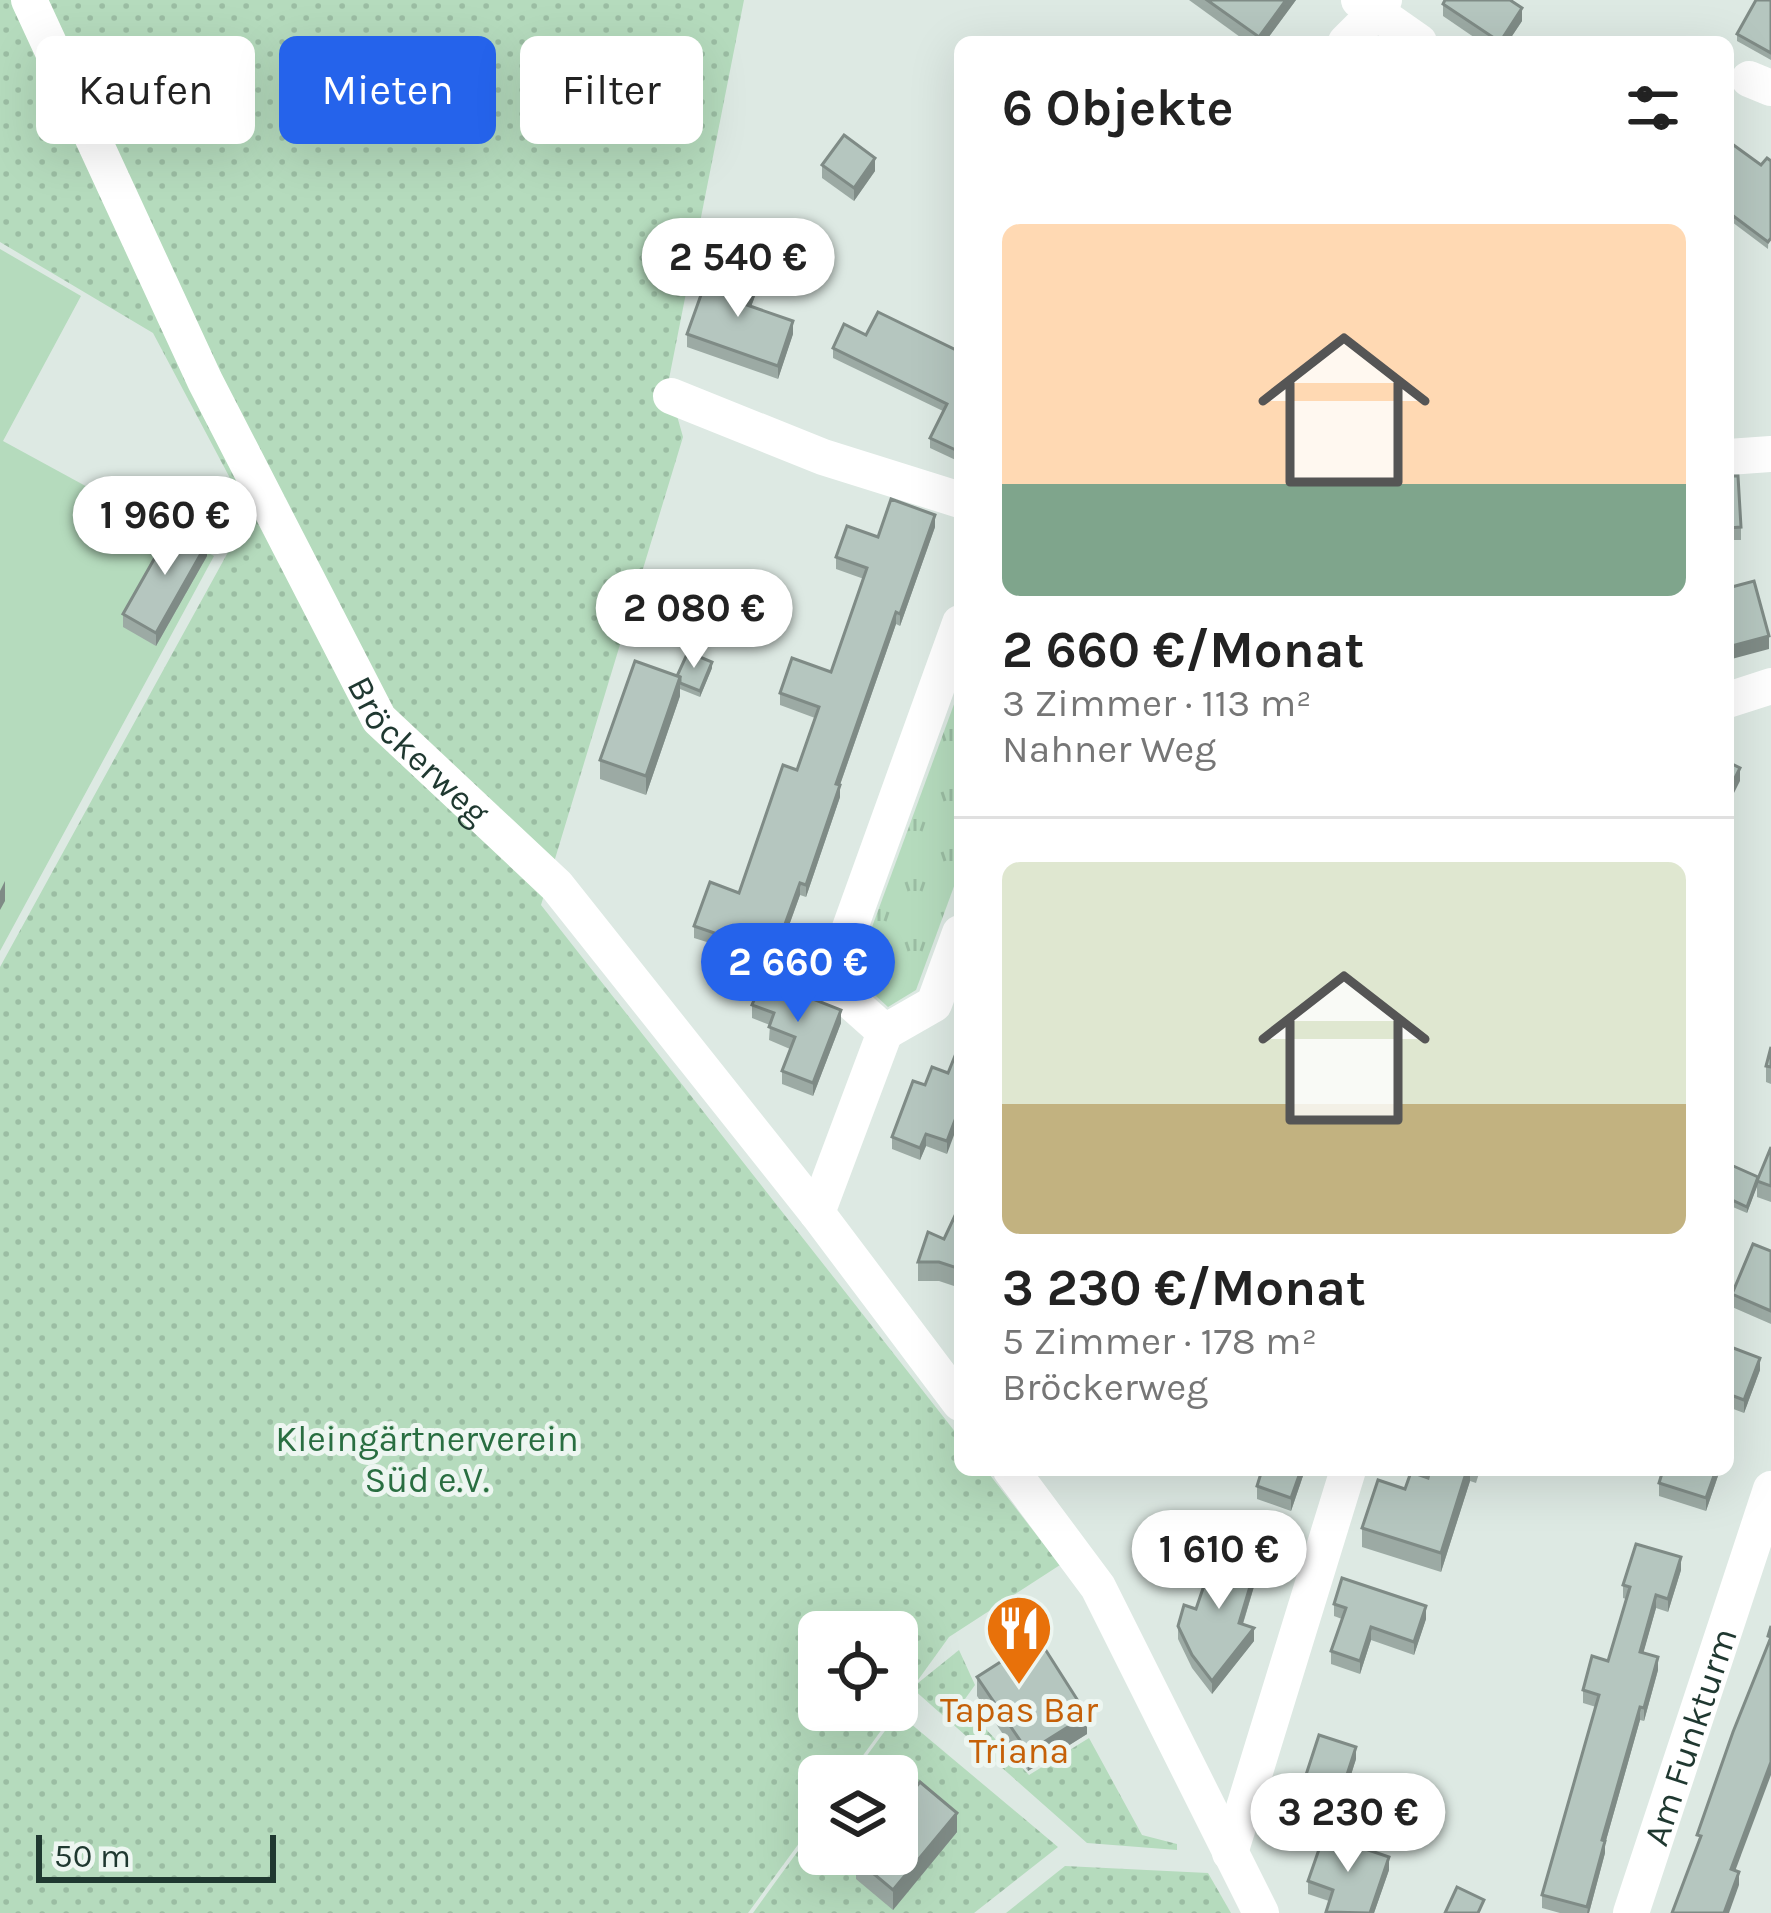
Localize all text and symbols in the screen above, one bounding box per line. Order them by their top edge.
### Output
chip: Kaufen [36,36,255,144]
chip: Mieten [279,36,496,144]
chip: Filter [520,36,703,144]
icon: filters [1620,75,1686,141]
text: 6 Objekte [1002,78,1233,138]
pin: 2 540 € [627,218,849,320]
text: 2 540 € [669,234,807,280]
icon: home [1236,302,1452,518]
pin: 1 960 € [54,476,276,578]
text: 1 960 € [100,492,230,538]
pin: 2 080 € [583,569,805,671]
text: 2 080 € [623,585,765,631]
text: 2 660 €/Monat [1002,620,1364,680]
street label: Bröckerweg [338,669,498,834]
text: 3 Zimmer · 113 m² [1002,680,1312,726]
text: Nahner Weg [1002,726,1216,772]
pin: 2 660 € [687,923,909,1025]
text: 2 660 € [728,939,868,985]
icon: home [1236,940,1452,1156]
text: 3 230 €/Monat [1002,1258,1366,1318]
text: 5 Zimmer · 178 m² [1002,1318,1317,1364]
text: Bröckerweg [1002,1364,1208,1410]
park label: Kleingärtnerverein Süd e.V. [275,1418,579,1501]
pin: 1 610 € [1108,1510,1330,1612]
text: 1 610 € [1159,1526,1279,1572]
restaurant icon: Tapas Bar Triana [984,1593,1054,1687]
map controls [798,1611,918,1875]
button: locate [798,1611,918,1731]
street label: Am Funkturm [1635,1622,1746,1851]
place label: Tapas Bar Triana [940,1689,1099,1772]
button: layers [798,1755,918,1875]
pin: 3 230 € [1237,1773,1459,1875]
text: 3 230 € [1277,1789,1419,1835]
scale bar [36,1829,276,1882]
text: 50 m [54,1837,131,1875]

